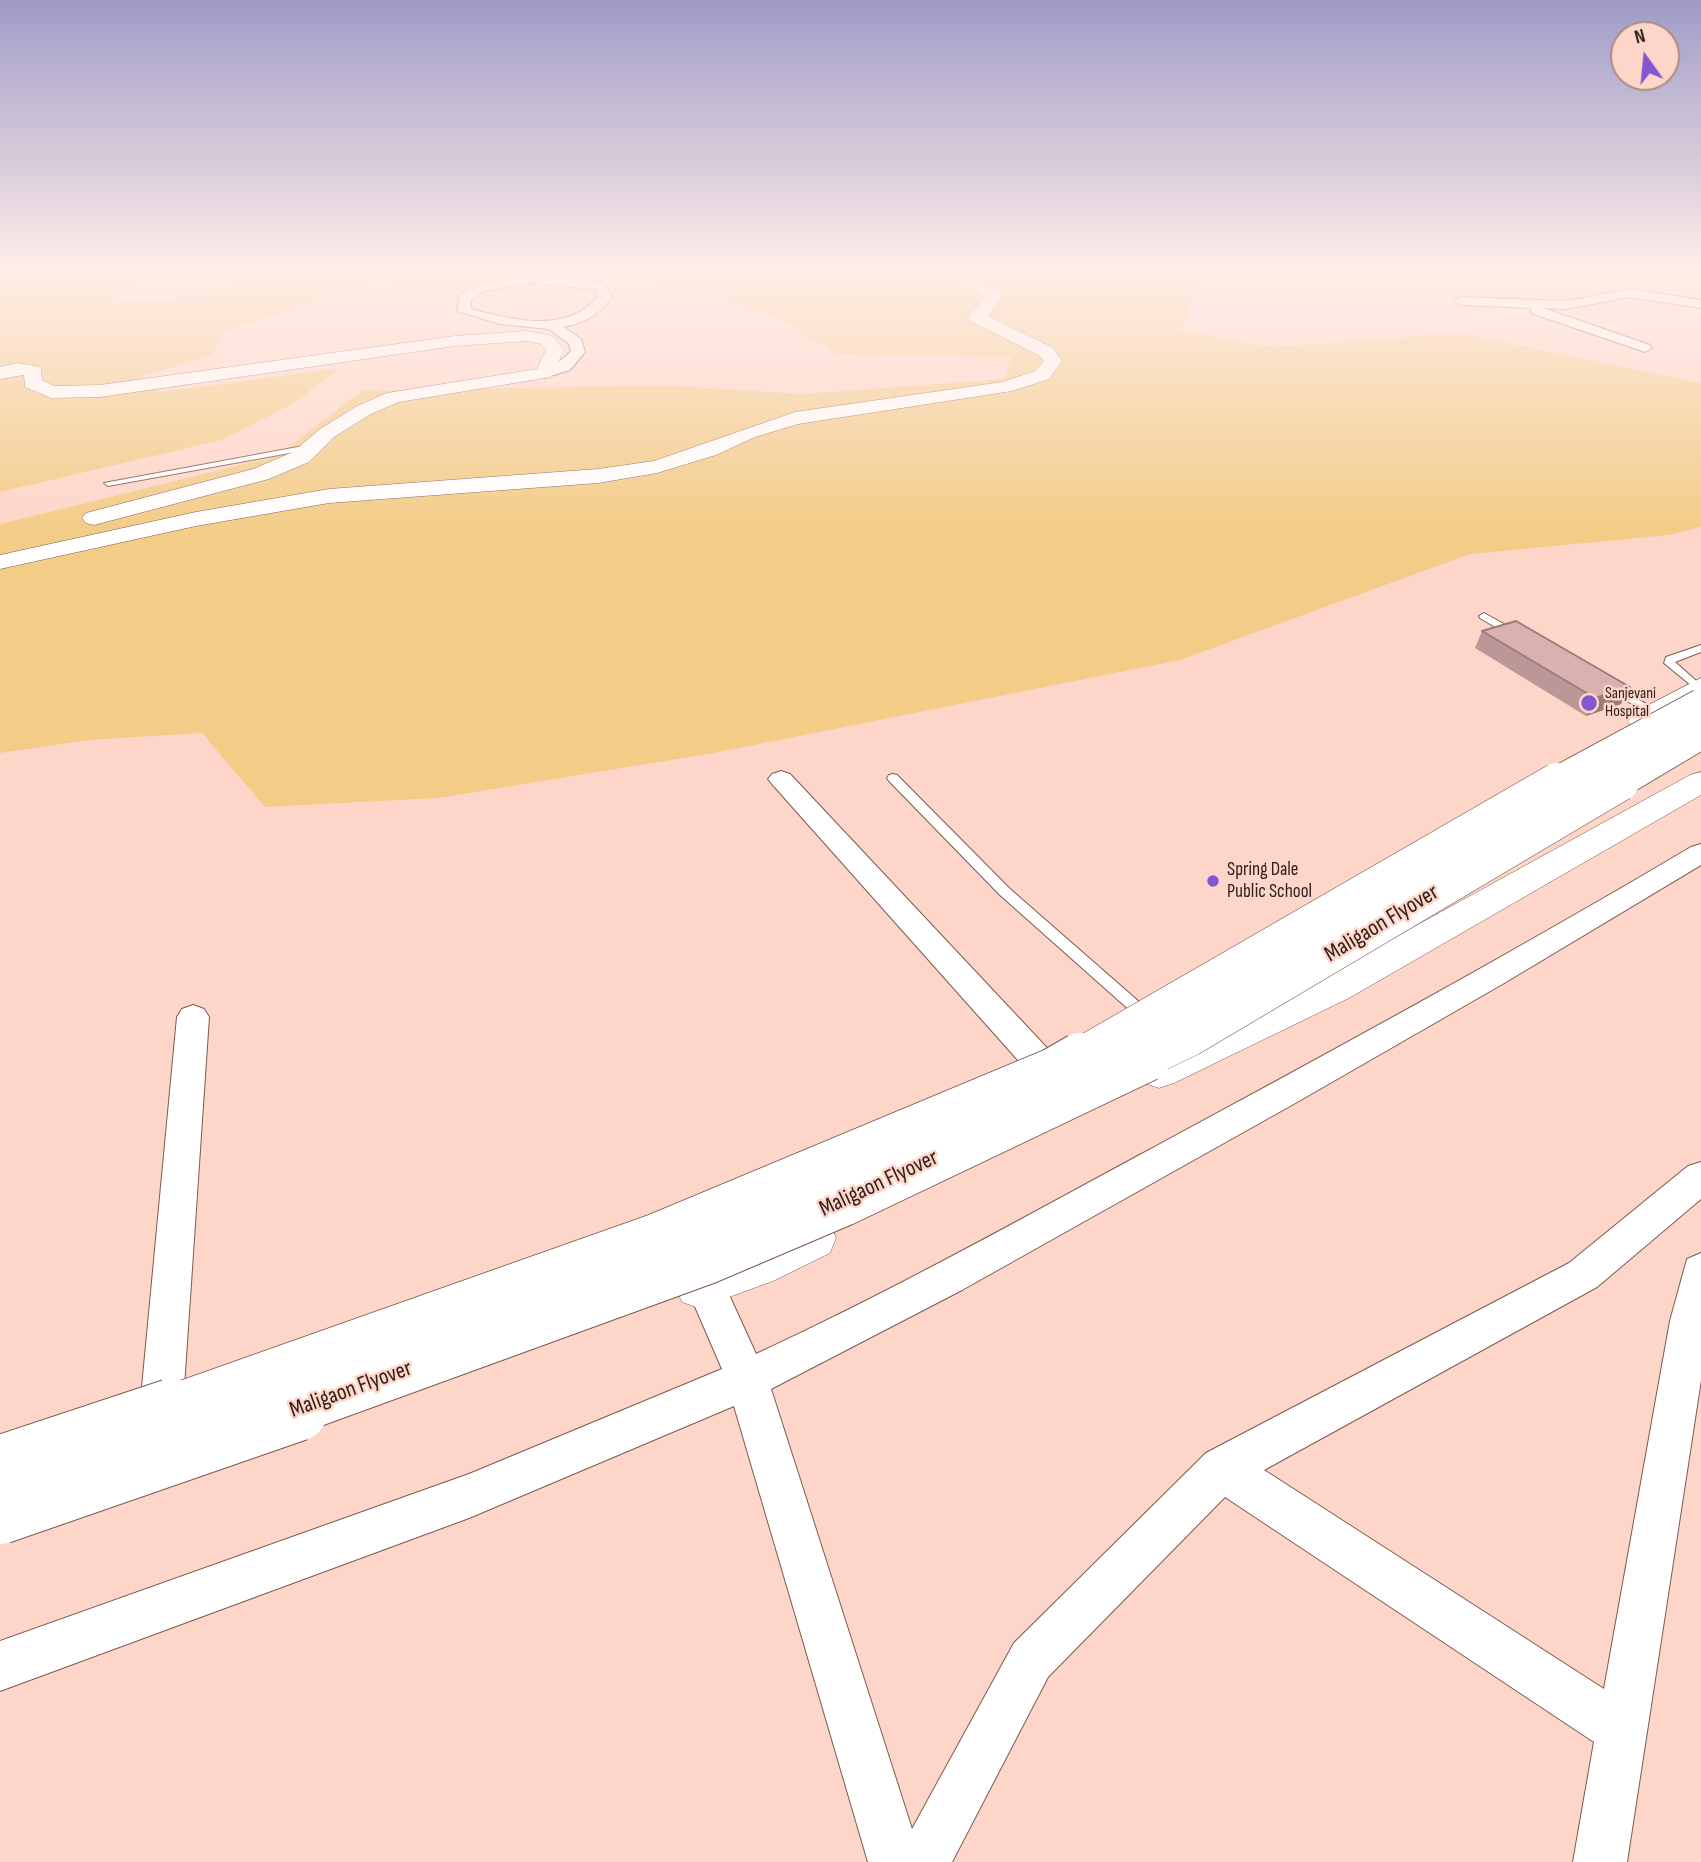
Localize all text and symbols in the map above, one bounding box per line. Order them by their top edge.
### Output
north arrow [1610,21,1680,91]
text: N [1632,25,1648,50]
place label: Sanjevani Hospital [1605,684,1656,722]
marker: Sanjevani Hospital [1579,693,1599,713]
place label: Spring Dale Public School [1227,859,1312,903]
marker: Spring Dale Public School [1205,873,1221,889]
street label: Maligaon Flyover [1320,879,1444,969]
street label: Maligaon Flyover [815,1144,943,1224]
street label: Maligaon Flyover [286,1355,416,1425]

